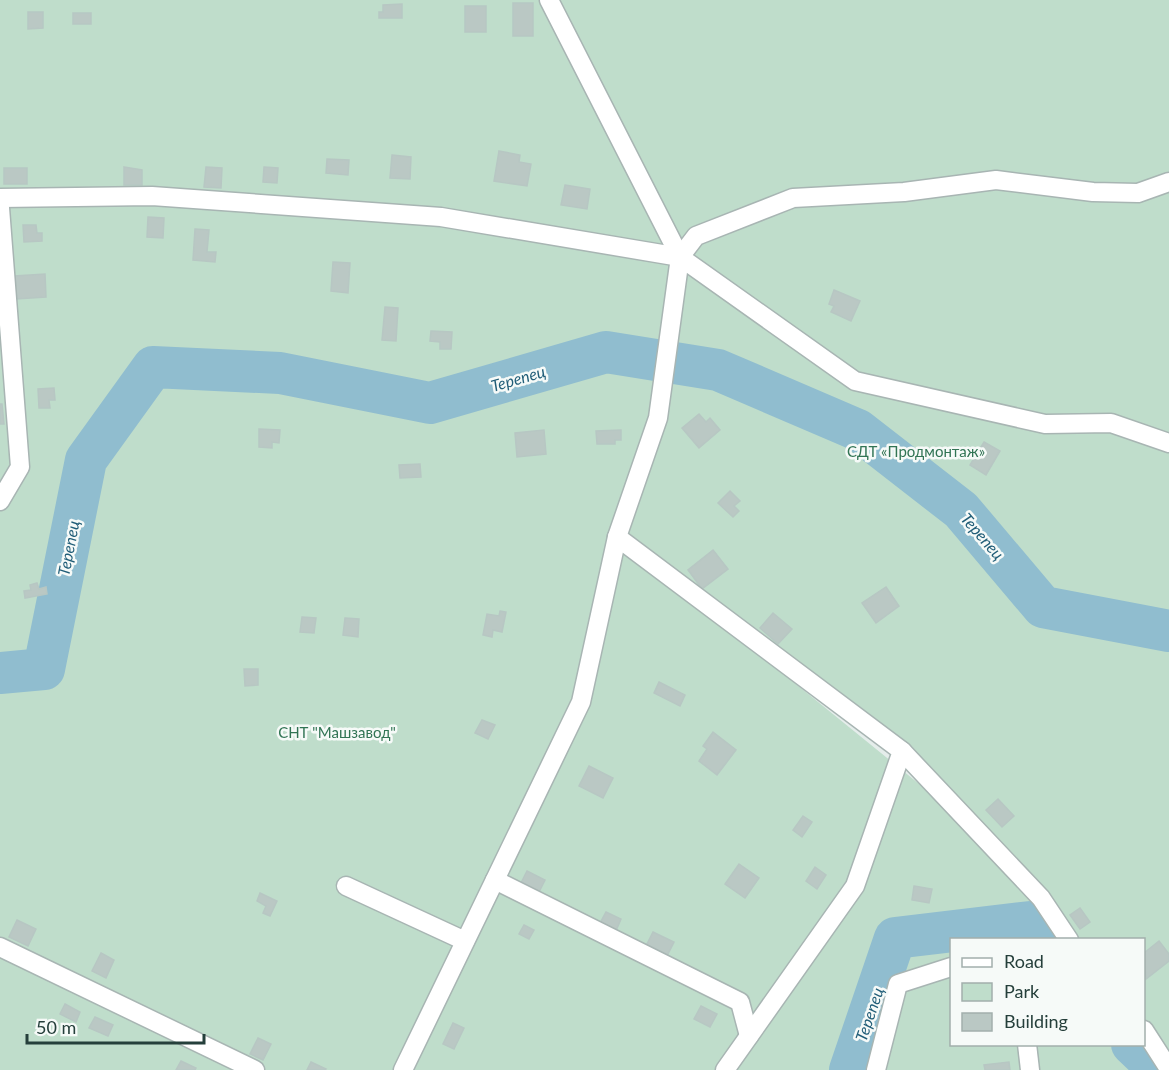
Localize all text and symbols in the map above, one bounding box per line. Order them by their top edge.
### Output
water label: Терепец [488,361,548,395]
park label: СДТ «Продмонтаж» [847,442,985,460]
water label: Терепец [957,509,1009,563]
water label: Терепец [53,519,83,577]
park label: СНТ "Машзавод" [278,723,396,741]
legend [950,938,1145,1046]
text: Road [1004,950,1044,972]
text: Park [1004,980,1040,1002]
water label: Терепец [851,984,887,1044]
scale bar [27,1007,204,1045]
text: Building [1004,1010,1068,1032]
text: 50 m [36,1016,76,1038]

